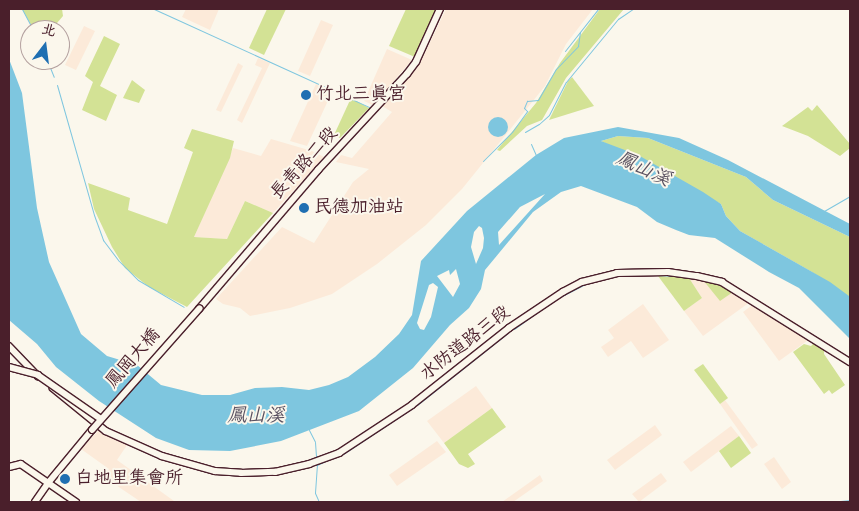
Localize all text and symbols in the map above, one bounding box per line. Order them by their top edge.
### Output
text: 北 [39,19,58,43]
north arrow [20,20,70,70]
place label: 竹北三真宮 [316,84,406,106]
marker: 竹北三真宮 [300,89,312,101]
street label: 長青路二段 [267,123,343,205]
water label: 鳳山溪 [612,148,674,192]
place label: 民德加油站 [314,197,404,219]
marker: 民德加油站 [298,202,310,214]
street label: 水防道路三段 [417,302,515,386]
street label: 鳳岡大橋 [102,325,166,393]
water label: 鳳山溪 [228,406,284,428]
place label: 白地里集會所 [75,468,183,490]
marker: 白地里集會所 [59,473,71,485]

